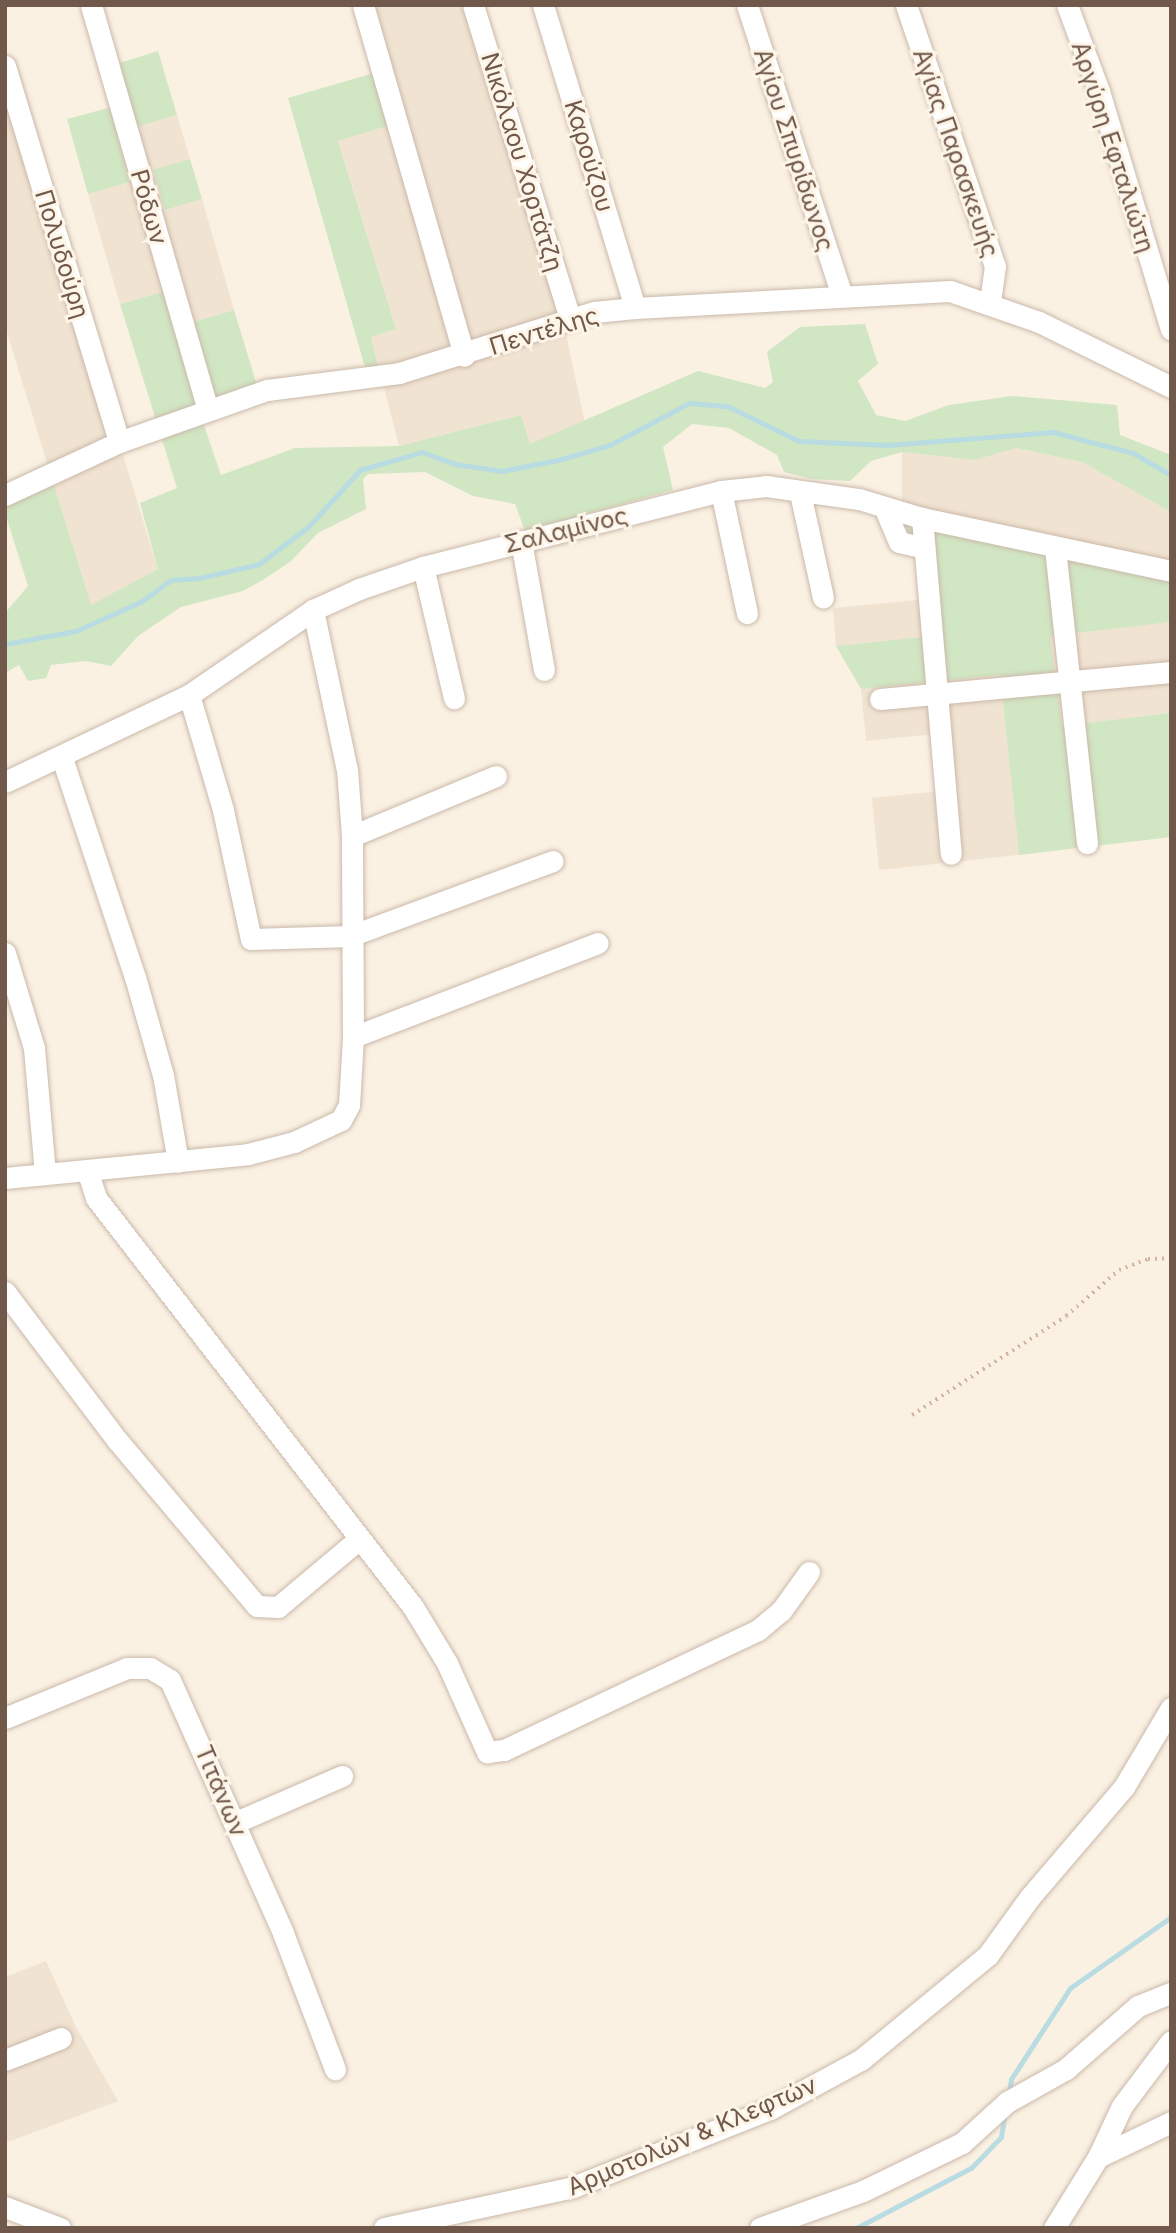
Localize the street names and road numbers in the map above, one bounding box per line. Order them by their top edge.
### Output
street label: Αργύρη Εφταλιώτη [1065,38,1161,256]
street label: Αγίου Σπυρίδωνος [748,45,840,255]
street label: Αγίας Παρασκευής [907,45,1005,261]
street label: Νικόλαου Χορτάτζη [475,49,569,275]
street label: Καρούζου [558,97,620,215]
street label: Ρόδων [125,166,173,248]
street label: Πολυδούρη [29,186,95,322]
street label: Πεντέλης [486,301,602,361]
street label: Σαλαμίνος [501,501,631,559]
street label: Τιτάνων [189,1741,253,1841]
street label: Αρμοτολών & Κλεφτών [563,2070,821,2202]

